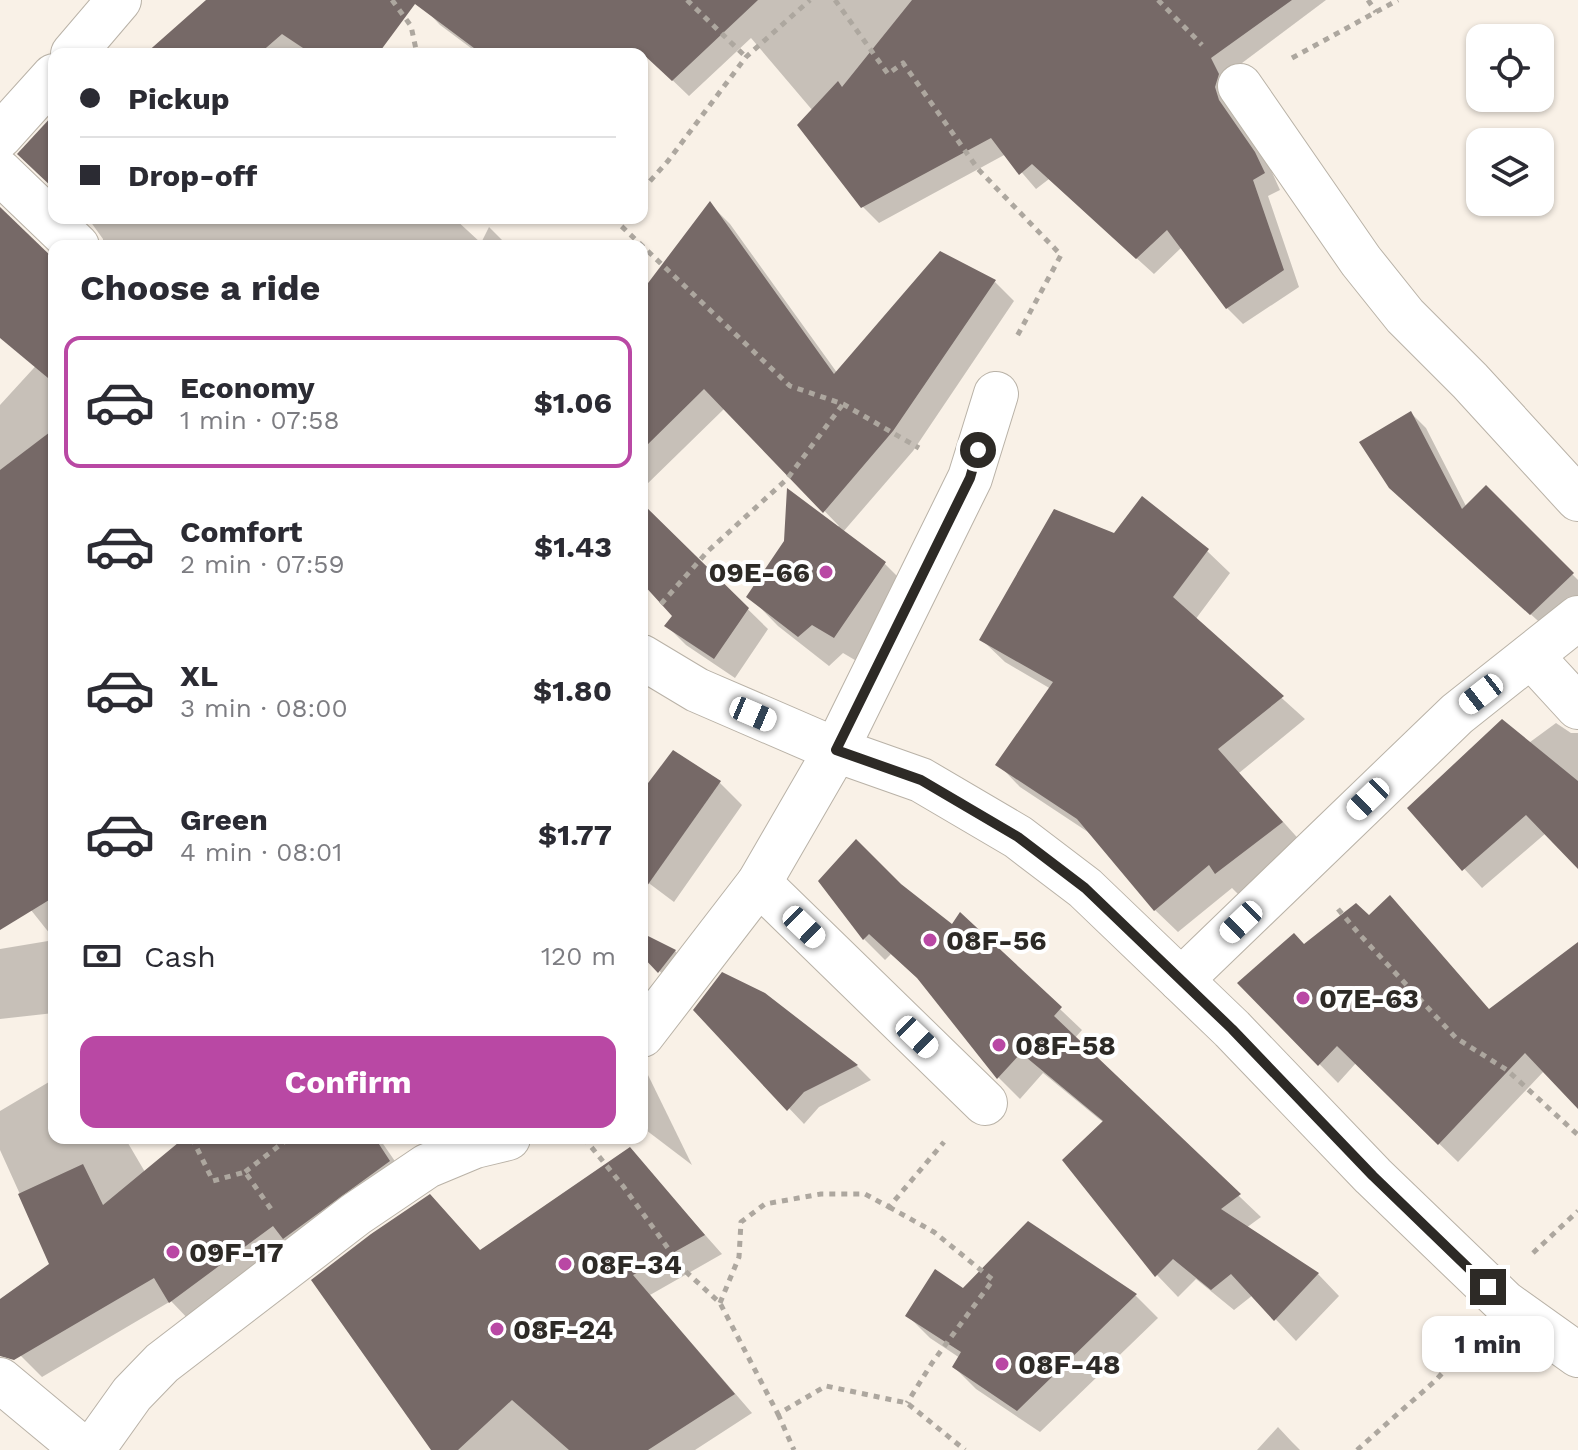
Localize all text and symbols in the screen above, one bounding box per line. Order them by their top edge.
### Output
map controls [1466,24,1554,216]
button: locate [1466,24,1554,112]
text: Pickup [128,81,230,116]
button: layers [1466,128,1554,216]
text: Drop-off [128,158,257,193]
text: Choose a ride [80,267,320,309]
icon: car [84,366,156,438]
text: Economy [180,370,315,405]
text: $1.06 [534,385,612,420]
text: 1 min · 07:58 [180,405,339,435]
route start [960,432,996,468]
icon: car [84,510,156,582]
text: Comfort [180,514,302,549]
text: $1.43 [534,529,612,564]
text: 2 min · 07:59 [180,549,345,579]
place label: 09E-66 [708,556,810,589]
marker: 09E-66 [817,563,835,581]
icon: car [84,654,156,726]
text: XL [180,658,218,693]
car [1455,670,1507,718]
text: $1.80 [533,673,612,708]
text: 3 min · 08:00 [180,693,348,723]
car [726,694,780,734]
car [1342,774,1394,824]
icon: car [84,798,156,870]
text: Green [180,802,268,837]
text: $1.77 [538,817,612,852]
text: 4 min · 08:01 [180,837,342,867]
car [1215,897,1267,947]
car [778,902,830,952]
place label: 08F-56 [946,924,1046,957]
marker: 08F-56 [921,931,939,949]
icon: cash [80,934,124,978]
text: Cash [144,939,216,974]
text: 120 m [541,941,616,971]
place label: 07E-63 [1319,982,1419,1015]
marker: 07E-63 [1294,989,1312,1007]
car [891,1012,943,1062]
place label: 08F-58 [1015,1029,1116,1062]
button: Confirm [80,1036,616,1128]
marker: 08F-58 [990,1036,1008,1054]
place label: 09F-17 [189,1236,284,1269]
marker: 09F-17 [164,1243,182,1261]
place label: 08F-34 [581,1248,682,1281]
marker: 08F-34 [556,1255,574,1273]
route end [1470,1269,1506,1305]
place label: 08F-24 [513,1313,613,1346]
callout: 1 min [1422,1315,1554,1371]
marker: 08F-24 [488,1320,506,1338]
text: 1 min [1455,1329,1521,1359]
place label: 08F-48 [1018,1348,1121,1381]
marker: 08F-48 [993,1355,1011,1373]

